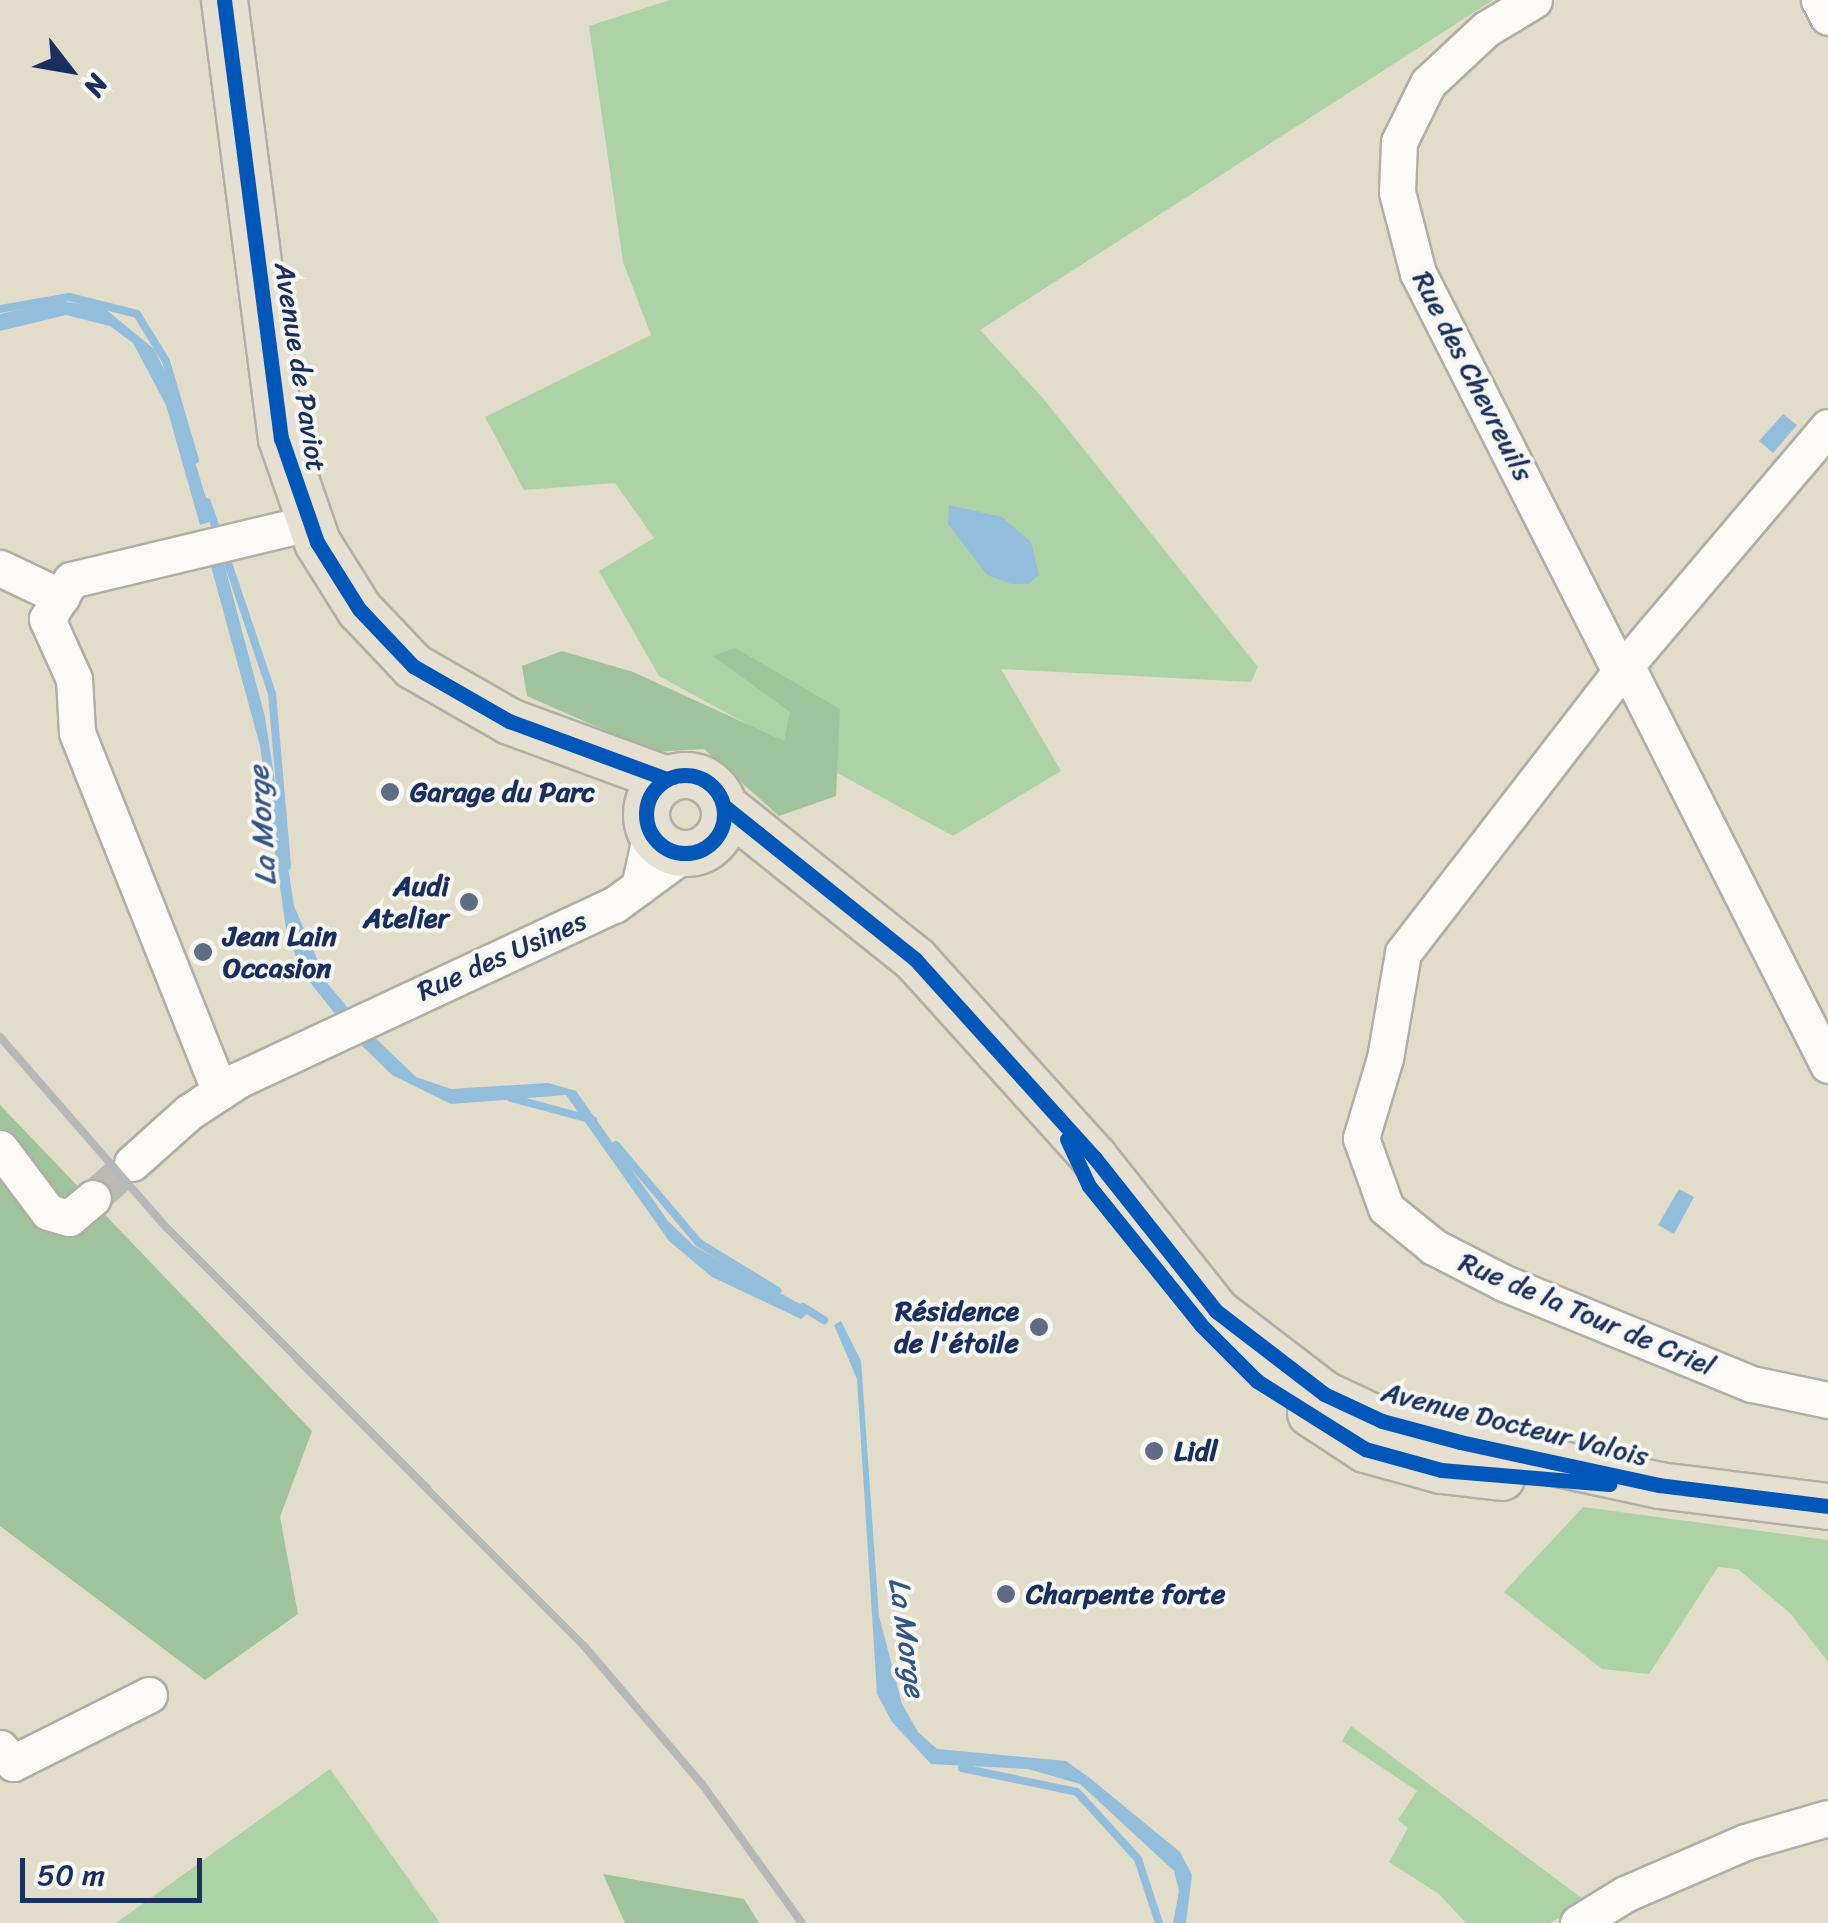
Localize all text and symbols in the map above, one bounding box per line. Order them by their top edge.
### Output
north arrow [20,20,120,120]
text: N [70,65,122,107]
street label: Avenue de Paviot [267,260,333,474]
street label: Rue des Chevreuils [1405,265,1541,487]
water label: La Morge [240,765,284,887]
place label: Garage du Parc [410,775,595,809]
marker: Garage du Parc [379,781,401,803]
place label: Audi Atelier [363,869,449,935]
marker: Audi Atelier [458,891,480,913]
street label: Rue des Usines [412,903,592,1009]
place label: Jean Lain Occasion [223,919,337,985]
marker: Jean Lain Occasion [192,941,214,963]
street label: Rue de la Tour de Criel [1453,1245,1721,1383]
place label: Résidence de l'étoile [894,1294,1019,1360]
marker: Résidence de l'étoile [1028,1316,1050,1338]
street label: Avenue Docteur Valois [1378,1375,1652,1473]
place label: Lidl [1174,1434,1217,1468]
marker: Lidl [1143,1440,1165,1462]
water label: La Morge [881,1575,933,1699]
place label: Charpente forte [1026,1577,1225,1611]
marker: Charpente forte [995,1583,1017,1605]
scale bar [25,1838,208,1900]
text: 50 m [37,1848,105,1902]

